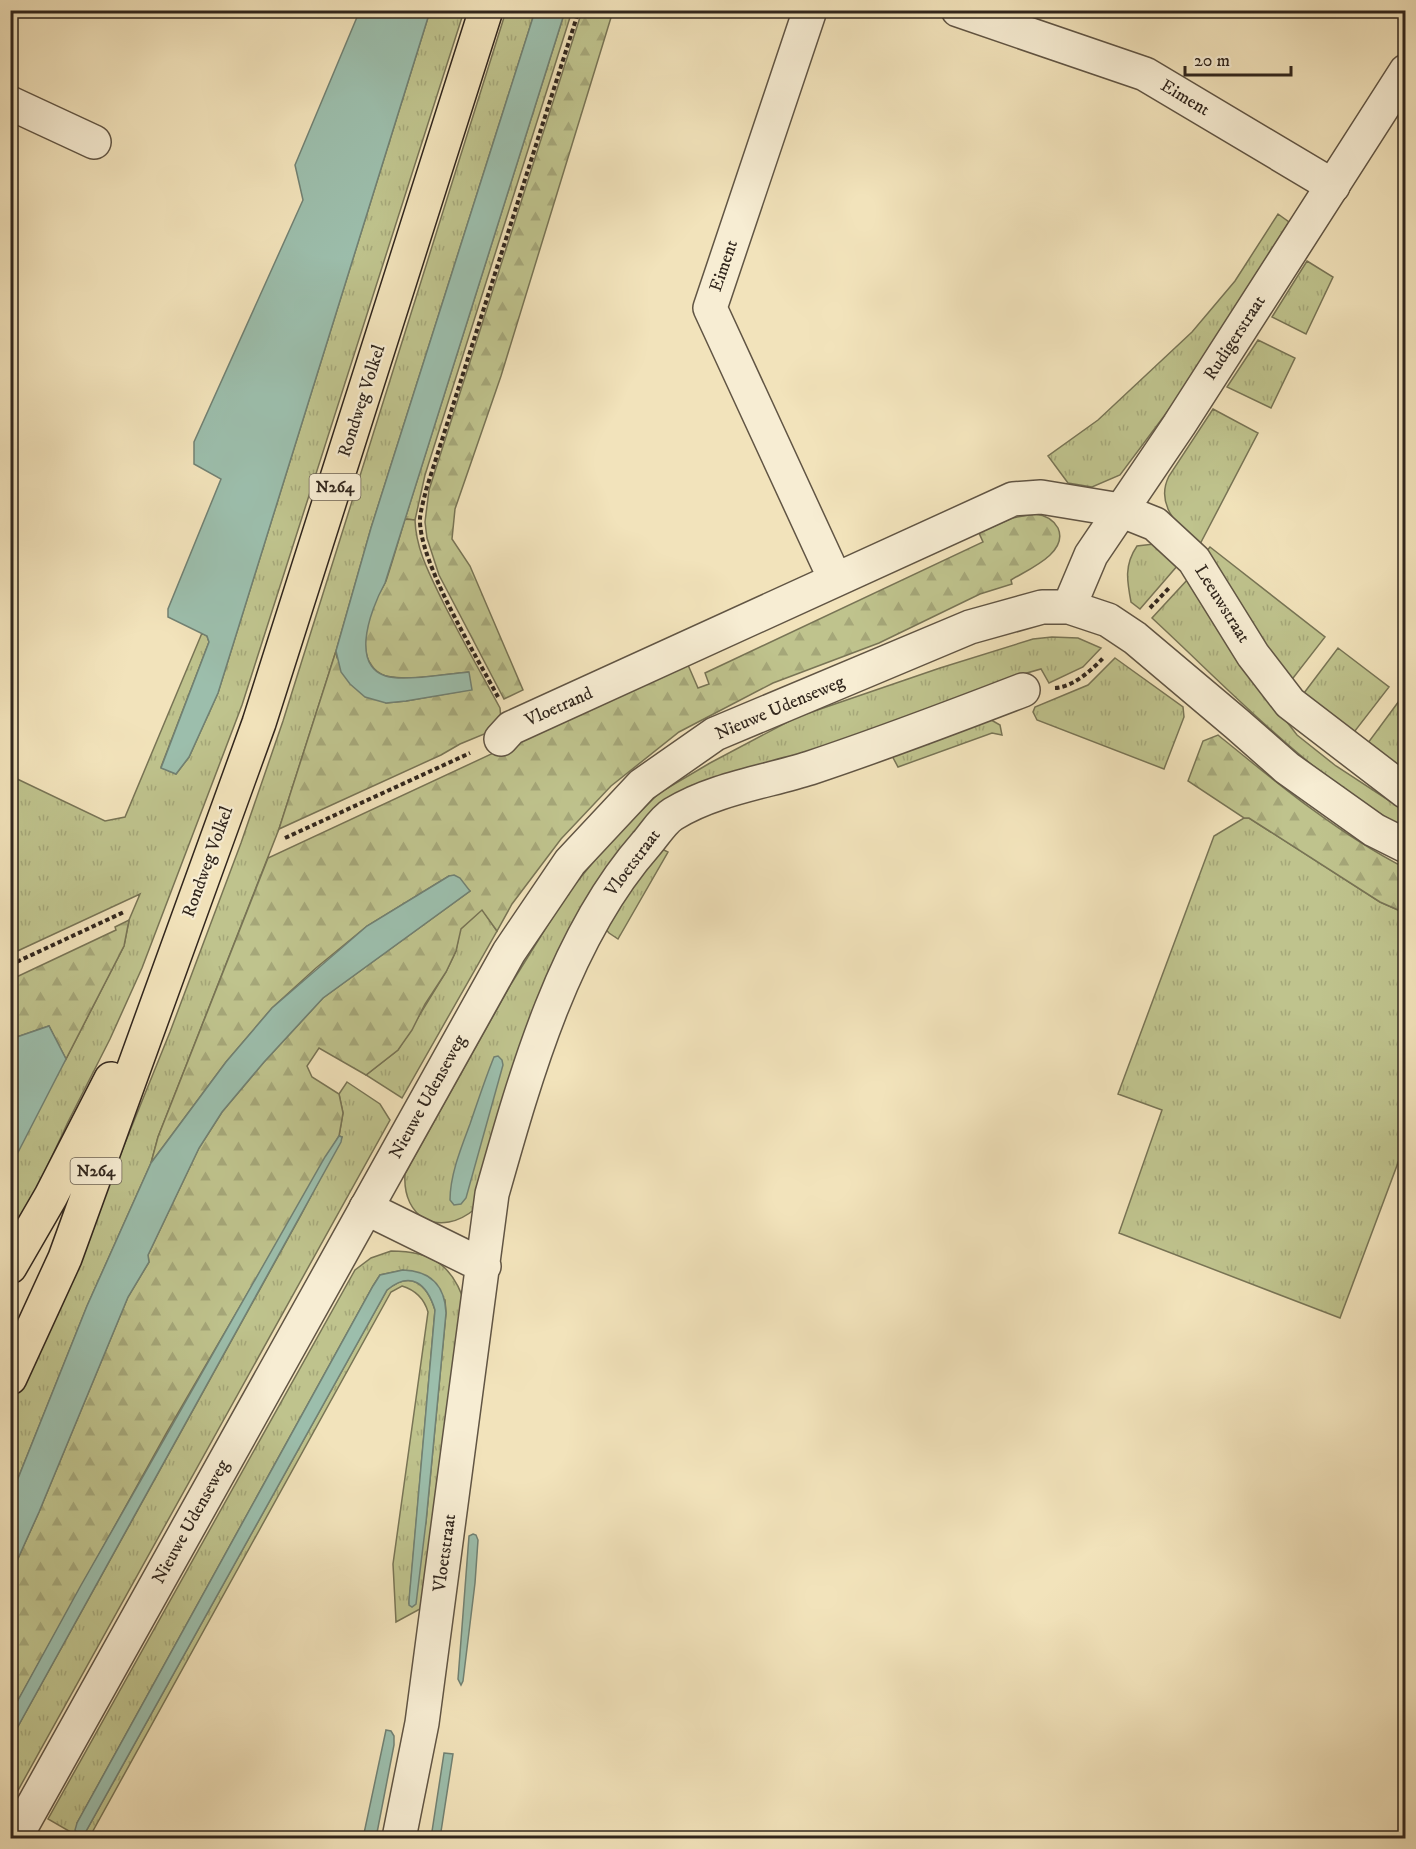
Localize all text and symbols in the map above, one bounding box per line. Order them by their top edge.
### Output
scale bar [1185,39,1292,77]
text: 20 m [1194,50,1230,72]
street label: Eiment [1156,75,1214,121]
street label: Eiment [705,237,743,295]
street label: Rudigerstraat [1199,291,1271,385]
street label: Rondweg Volkel [334,342,391,460]
road number: N264 [310,474,360,500]
street label: Leeuwstraat [1189,561,1255,647]
street label: Nieuwe Udenseweg [712,671,848,745]
street label: Vloetrand [521,682,596,732]
street label: Rondweg Volkel [178,803,238,921]
street label: Vloetstraat [600,825,666,902]
street label: Nieuwe Udenseweg [385,1031,471,1163]
road number: N264 [70,1158,122,1184]
street label: Nieuwe Udenseweg [148,1456,234,1588]
street label: Vloetstraat [429,1512,461,1594]

